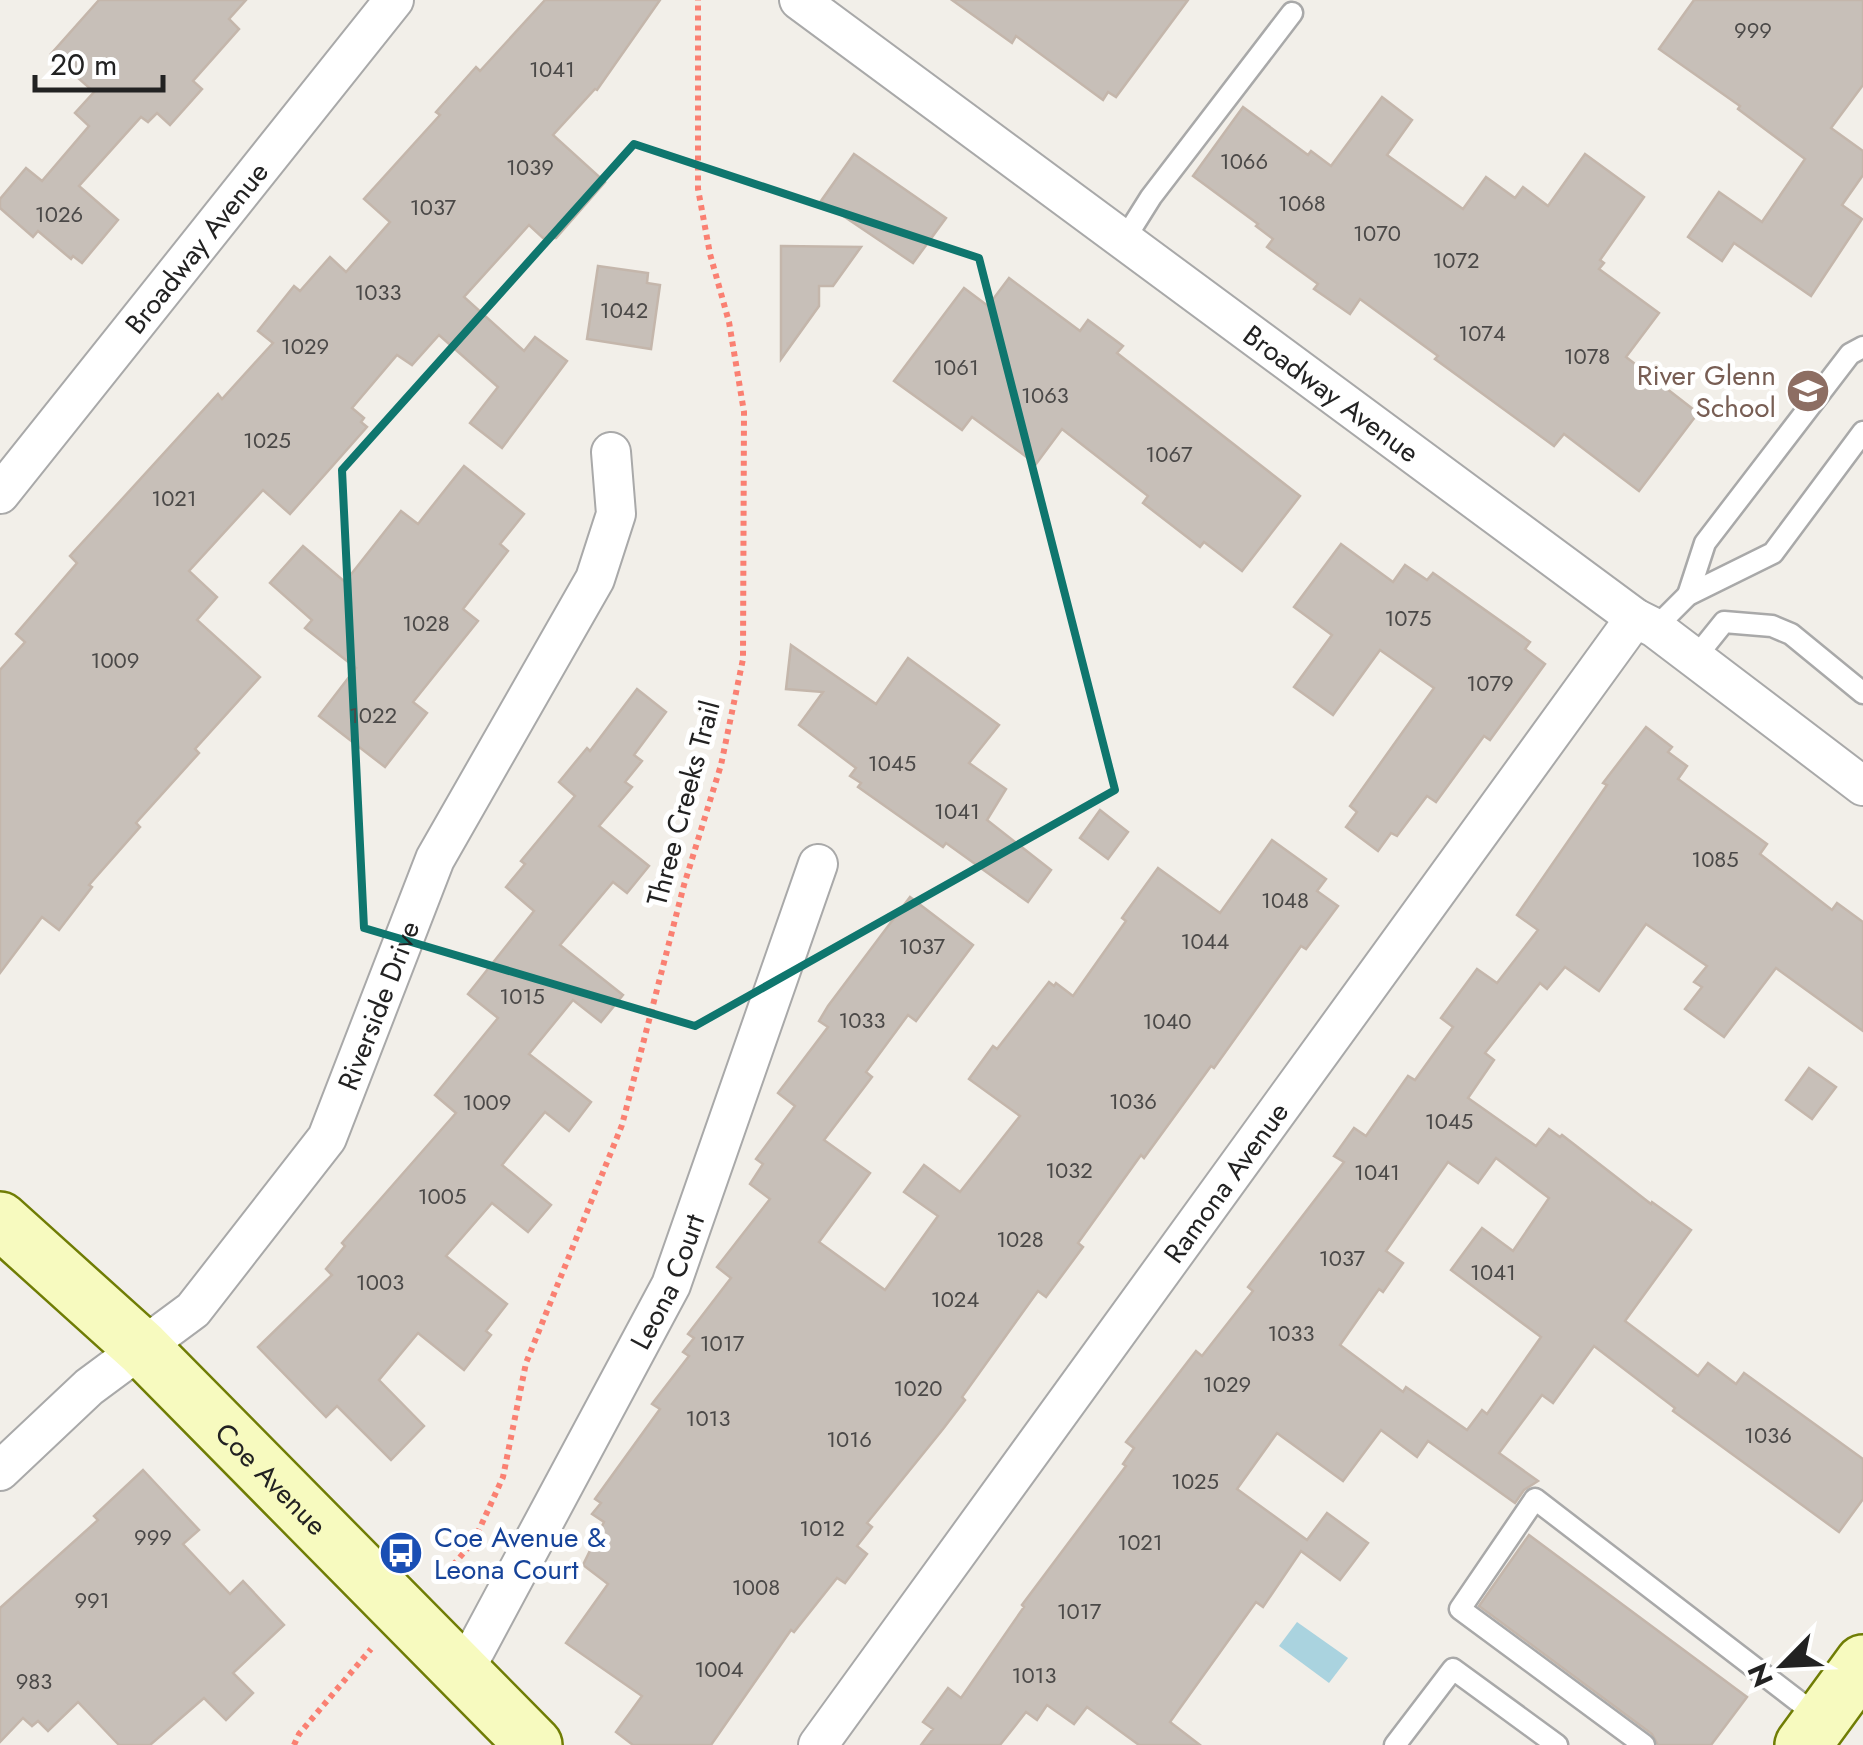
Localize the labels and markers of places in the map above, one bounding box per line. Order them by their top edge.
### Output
place label: River Glenn School [1637,355,1776,428]
school or university icon: River Glenn School [1785,368,1831,414]
place label: Coe Avenue & Leona Court [434,1517,606,1590]
bus stop icon: Coe Avenue & Leona Court [378,1530,424,1576]

